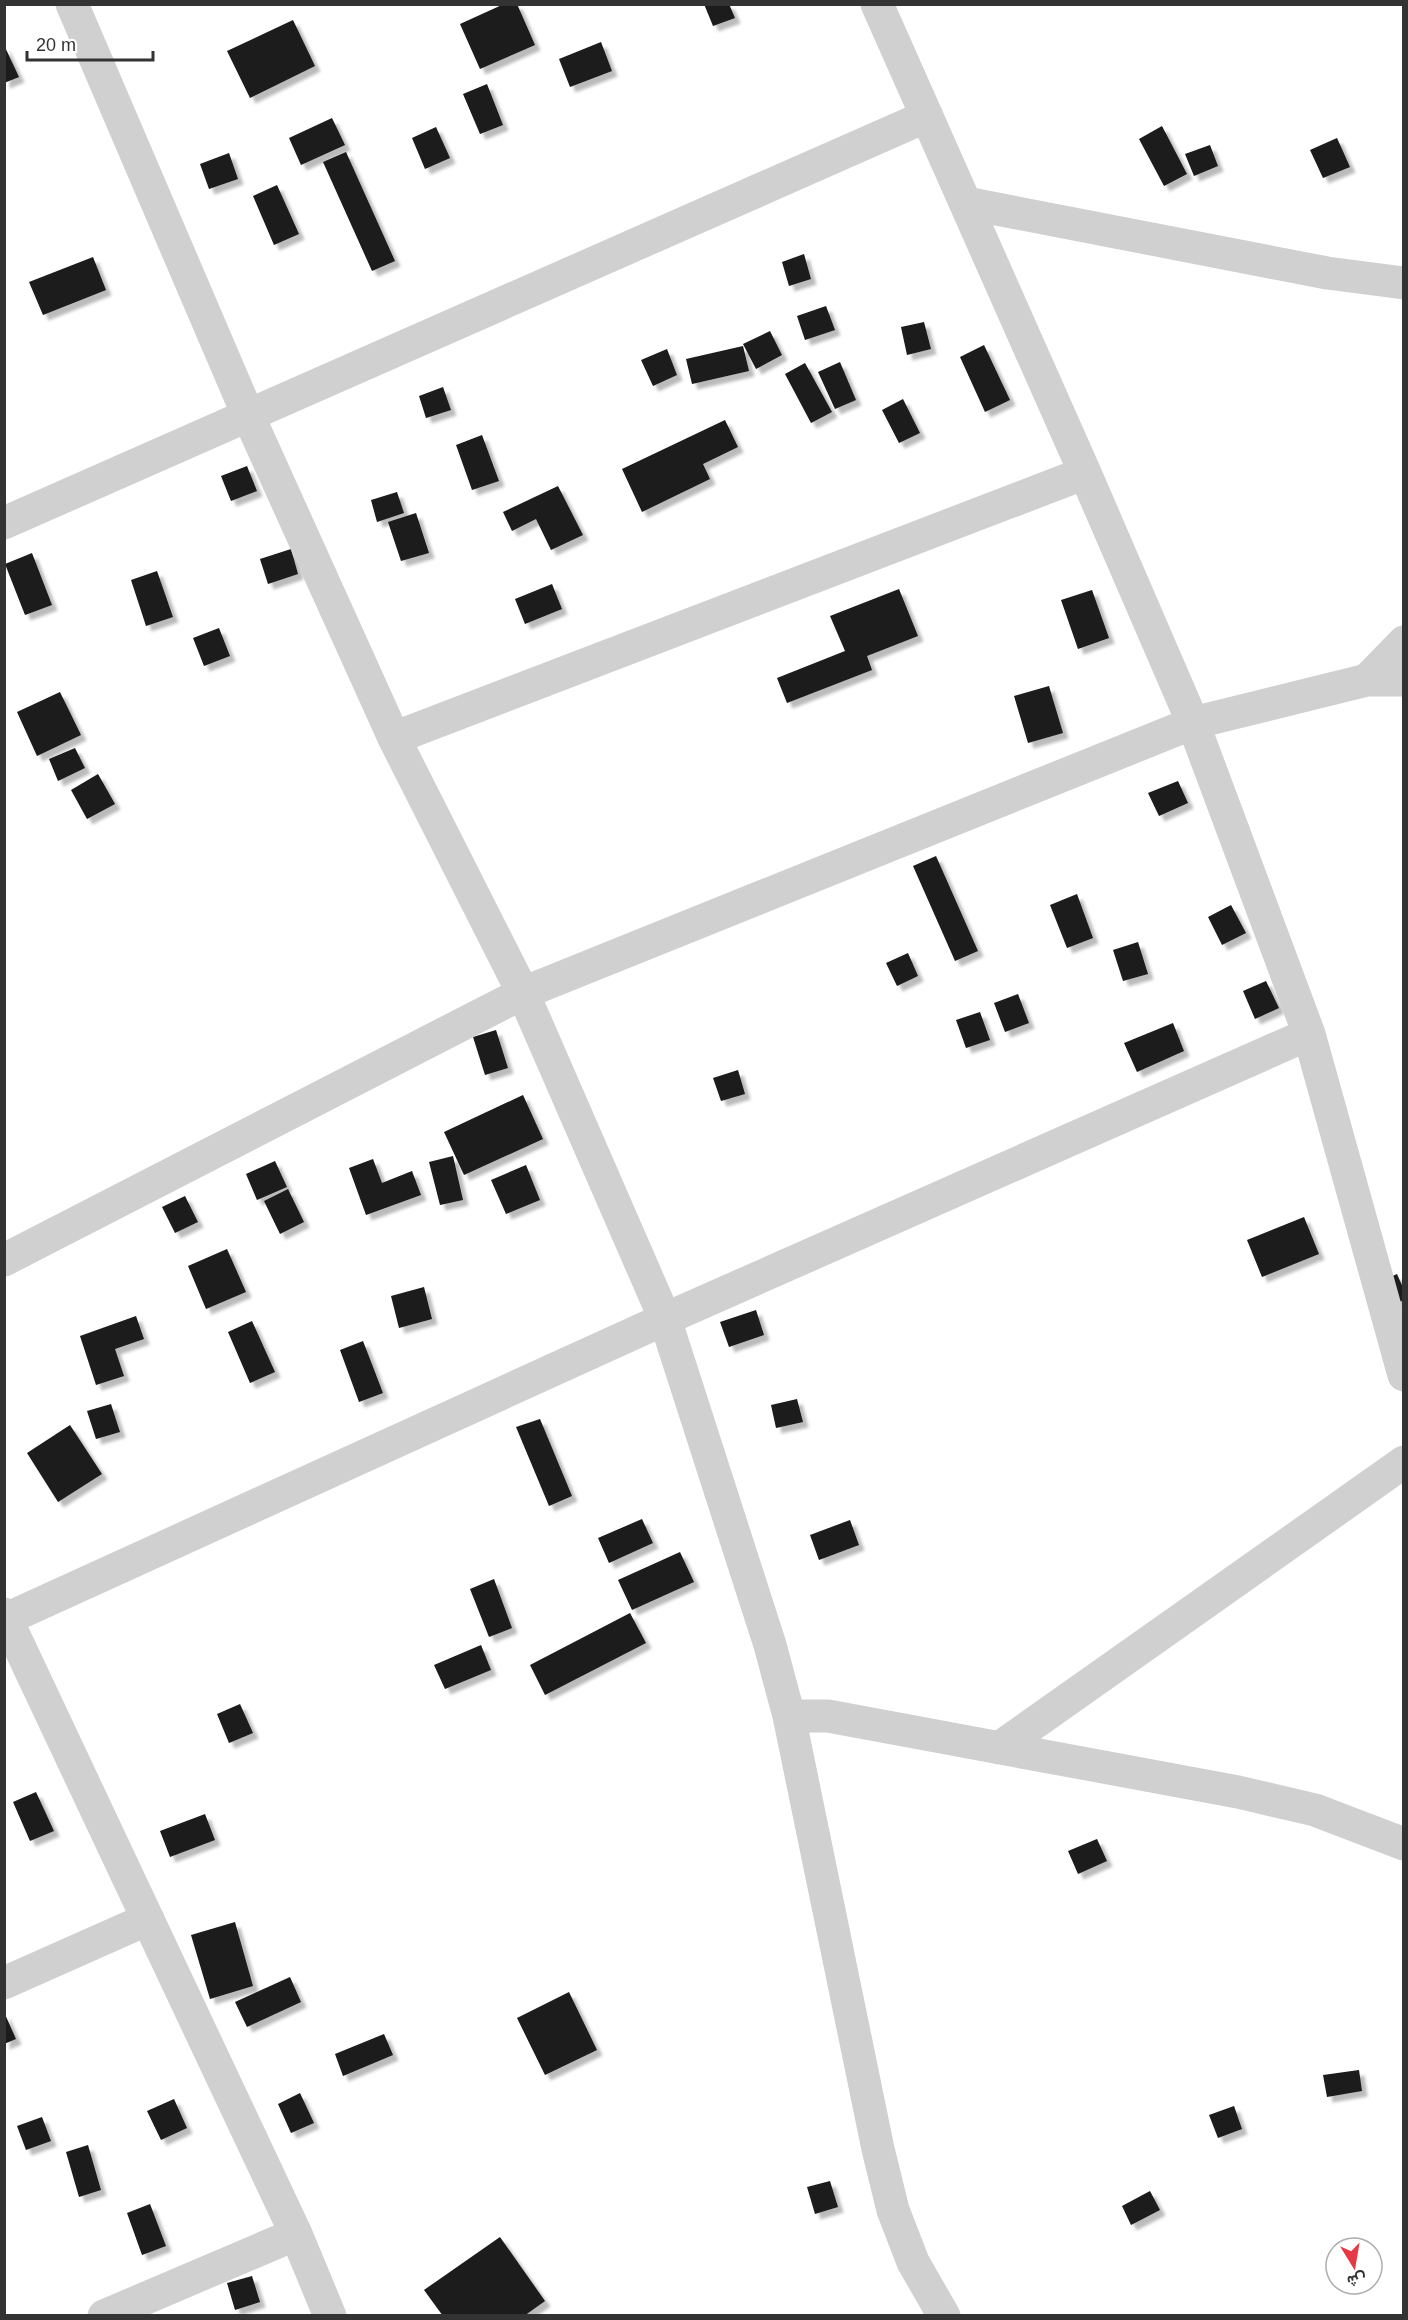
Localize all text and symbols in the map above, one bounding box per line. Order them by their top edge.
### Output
scale bar [27,24,153,62]
text: 20 m [36,35,76,55]
north arrow [1324,2236,1384,2296]
text: ش [1346,2269,1368,2290]

